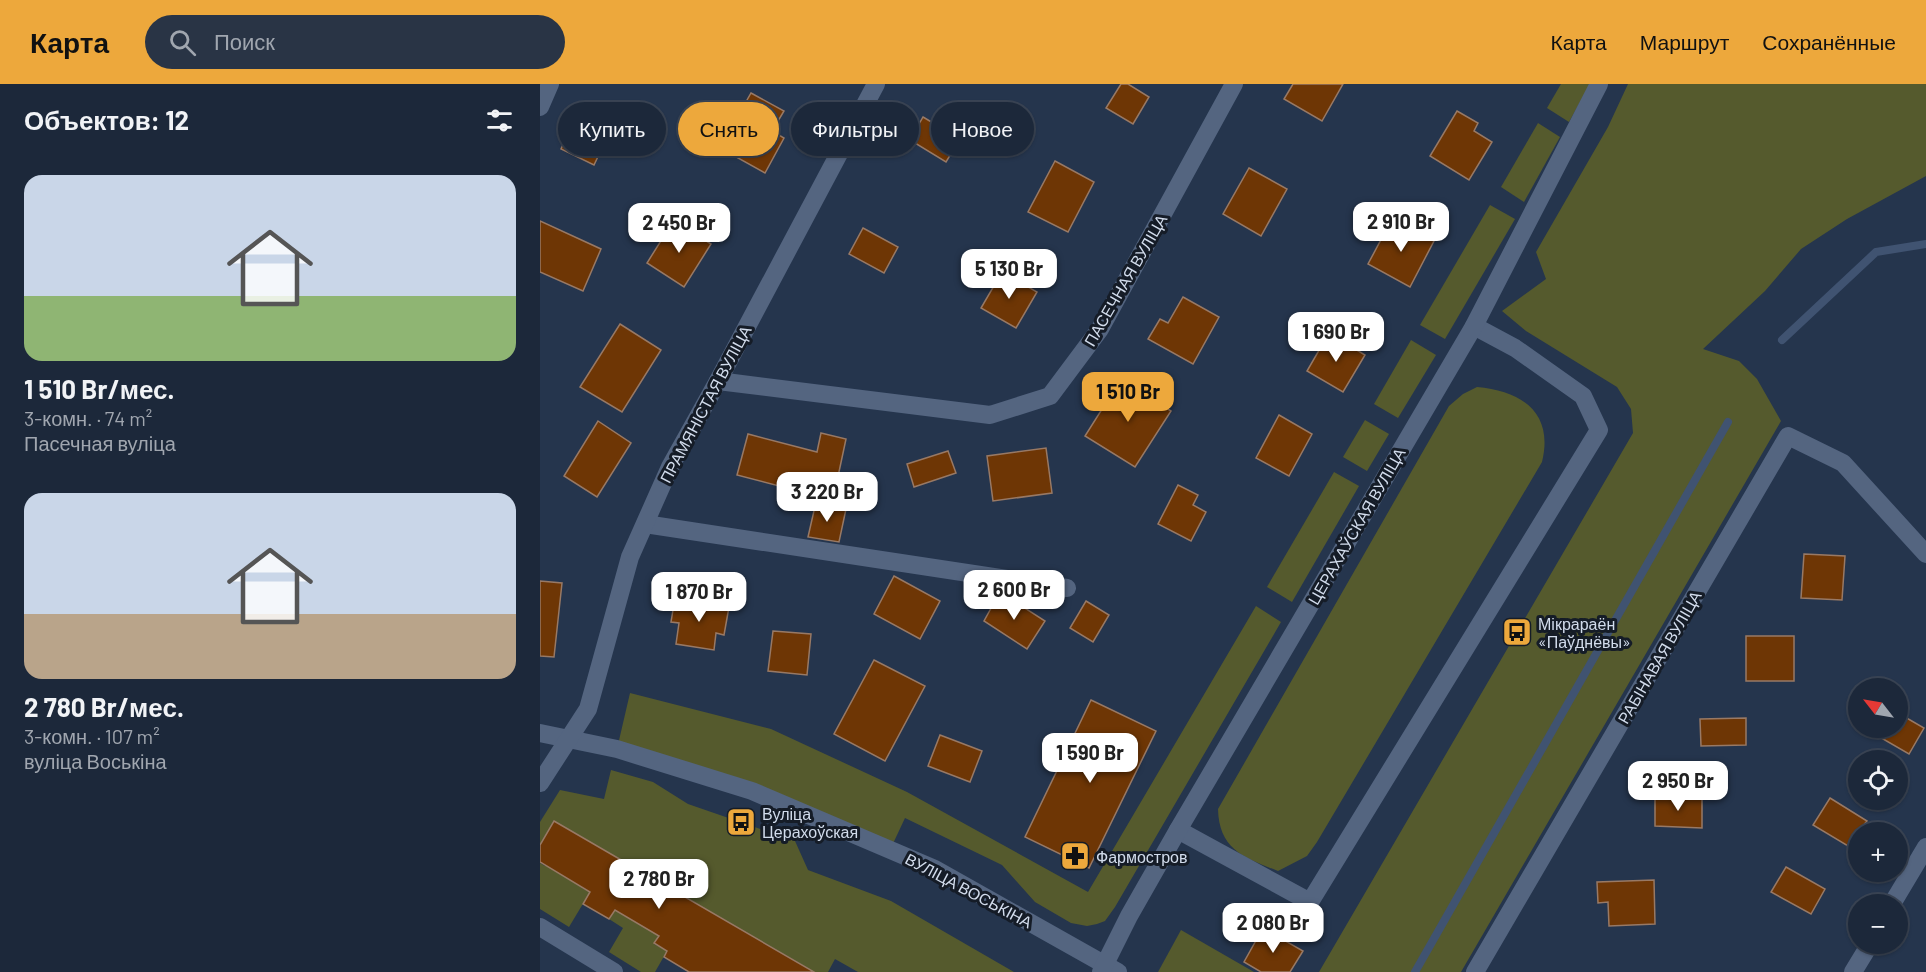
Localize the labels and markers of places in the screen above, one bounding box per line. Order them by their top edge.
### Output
pin: 2 910 Br [1339,202,1463,253]
pin: 2 450 Br [617,203,741,254]
pin: 5 130 Br [947,249,1071,300]
pin: 1 690 Br [1274,312,1398,363]
pin: 1 510 Br [1066,372,1190,423]
pin: 3 220 Br [765,472,889,523]
pin: 2 600 Br [952,570,1076,621]
pin: 1 870 Br [637,572,761,623]
place label: Мікрараён «Паўднёвы» [1538,614,1631,651]
bus stop icon: Мікрараён «Паўднёвы» [1501,616,1533,648]
pin: 1 590 Br [1028,733,1152,784]
pin: 2 950 Br [1616,761,1740,812]
place label: Вуліца Церахоўская [762,804,858,841]
bus stop icon: Вуліца Церахоўская [725,806,757,838]
pharmacy icon: Фармостров [1059,840,1091,872]
place label: Фармостров [1096,847,1187,866]
pin: 2 780 Br [597,859,721,910]
pin: 2 080 Br [1211,903,1335,954]

